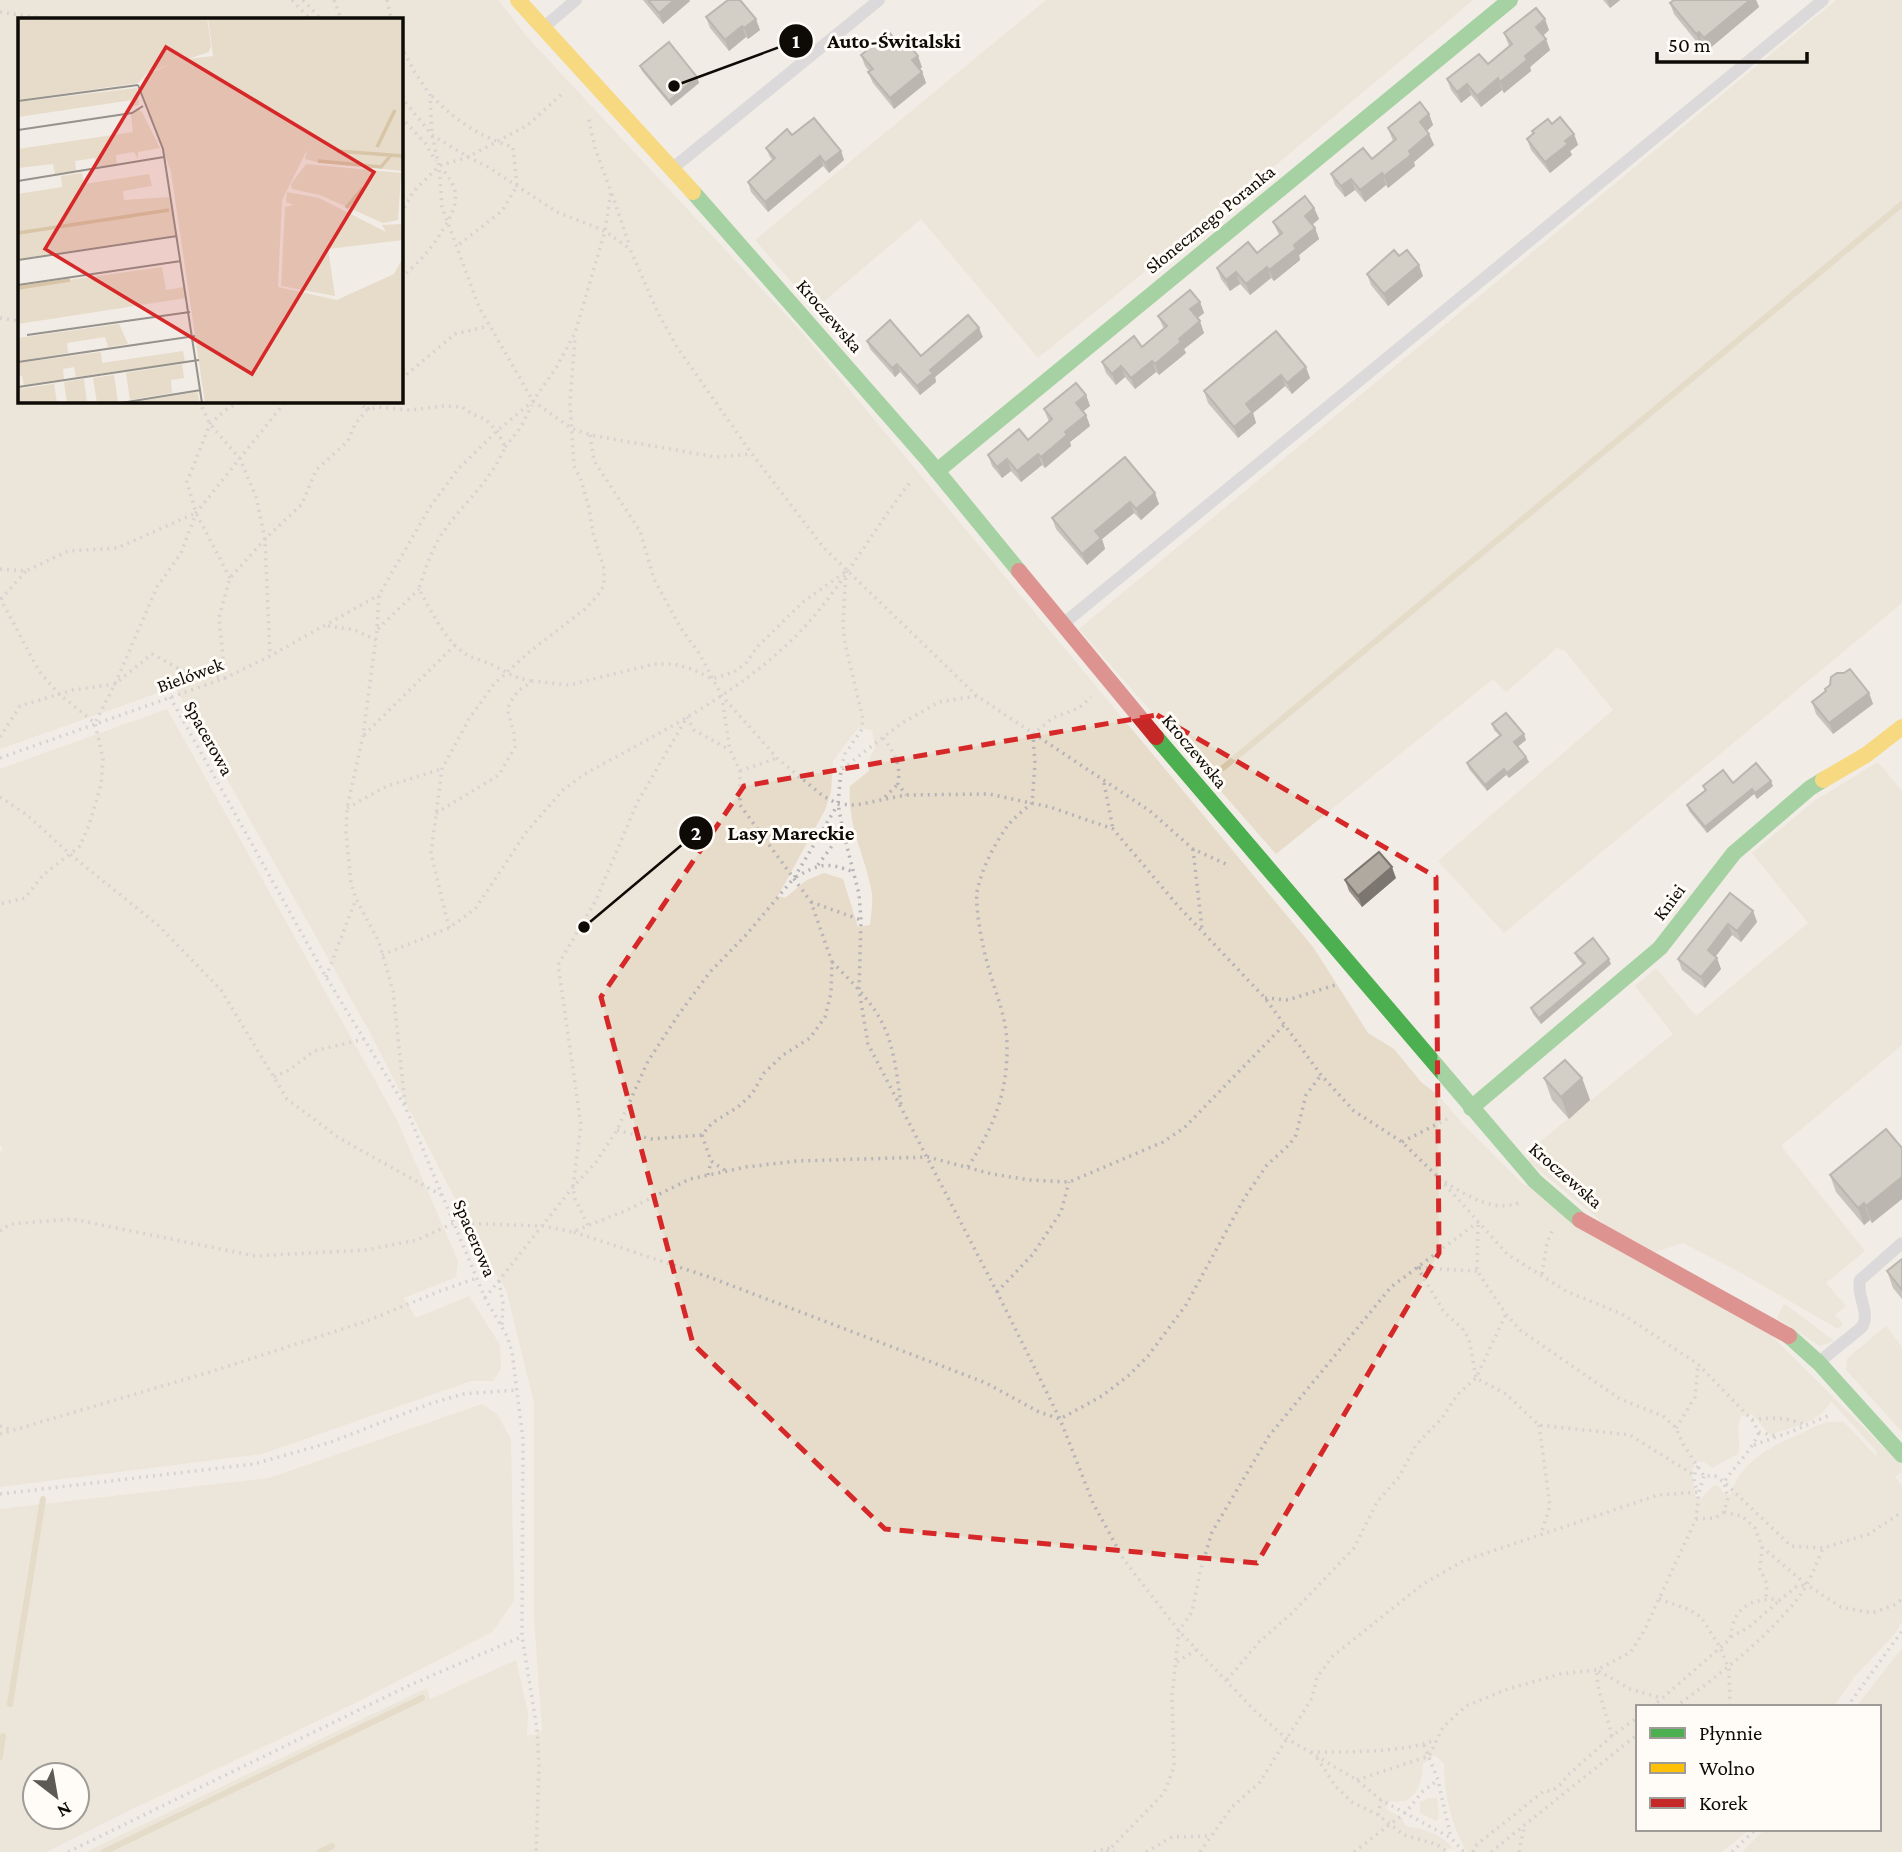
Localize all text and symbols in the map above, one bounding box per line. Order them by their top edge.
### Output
inset map [18,18,402,402]
callout: Auto-Świtalski [778,20,975,62]
scale bar [1657,21,1808,65]
text: 1 [792,29,800,53]
text: Auto-Świtalski [826,29,961,53]
text: 50 m [1668,33,1711,57]
street label: Słonecznego Poranka [1141,160,1279,278]
street label: Kroczewska [793,275,868,357]
street label: Bielówek [154,653,227,697]
street label: Spacerowa [180,697,238,779]
street label: Kroczewska [1158,710,1232,792]
callout: Lasy Mareckie [678,812,868,854]
text: 2 [691,821,702,845]
text: Lasy Mareckie [728,821,855,845]
street label: Kniei [1649,880,1689,924]
street label: Kroczewska [1525,1138,1607,1213]
street label: Spacerowa [449,1196,501,1280]
legend [1636,1705,1881,1831]
text: Płynnie [1699,1721,1762,1745]
text: Wolno [1699,1756,1755,1780]
north arrow [21,1761,91,1831]
text: Korek [1699,1791,1748,1815]
text: N [53,1798,75,1823]

